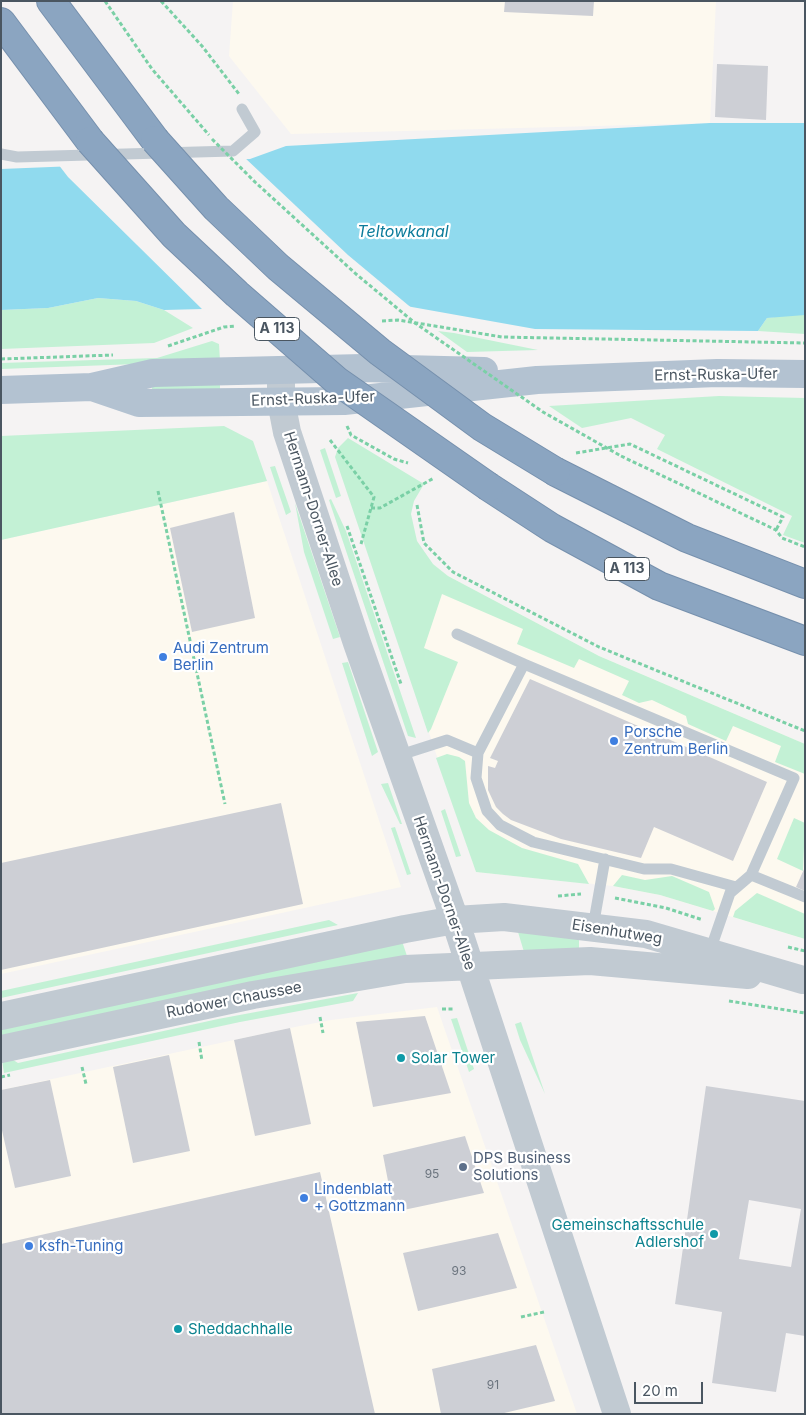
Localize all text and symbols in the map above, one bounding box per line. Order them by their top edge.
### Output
water label: Teltowkanal [357,222,449,242]
road number: A 113 [254,318,300,340]
street label: Ernst-Ruska-Ufer [654,365,778,385]
street label: Ernst-Ruska-Ufer [251,388,375,410]
street label: Hermann-Dorner-Allee [279,429,347,589]
road number: A 113 [604,558,650,580]
place label: Audi Zentrum Berlin [173,639,269,674]
marker: Audi Zentrum Berlin [157,651,169,663]
place label: Porsche Zentrum Berlin [624,723,728,758]
marker: Porsche Zentrum Berlin [608,735,620,747]
street label: Hermann-Dorner-Allee [409,814,479,972]
street label: Eisenhutweg [571,916,663,948]
street label: Rudower Chaussee [165,978,303,1022]
place label: Solar Tower [411,1049,495,1067]
marker: Solar Tower [395,1052,407,1064]
place label: DPS Business Solutions [473,1149,571,1184]
marker: DPS Business Solutions [457,1161,469,1173]
house number: 95 [425,1167,439,1181]
place label: Lindenblatt + Gottzmann [314,1180,405,1215]
marker: Lindenblatt + Gottzmann [298,1192,310,1204]
place label: Gemeinschaftsschule Adlershof [552,1216,704,1251]
marker: Gemeinschaftsschule Adlershof [708,1228,720,1240]
place label: ksfh-Tuning [39,1237,123,1255]
marker: ksfh-Tuning [23,1240,35,1252]
house number: 93 [452,1264,466,1278]
place label: Sheddachhalle [188,1320,293,1338]
marker: Sheddachhalle [172,1323,184,1335]
scale bar [636,1372,705,1404]
house number: 91 [487,1378,499,1392]
text: 20 m [642,1381,678,1400]

